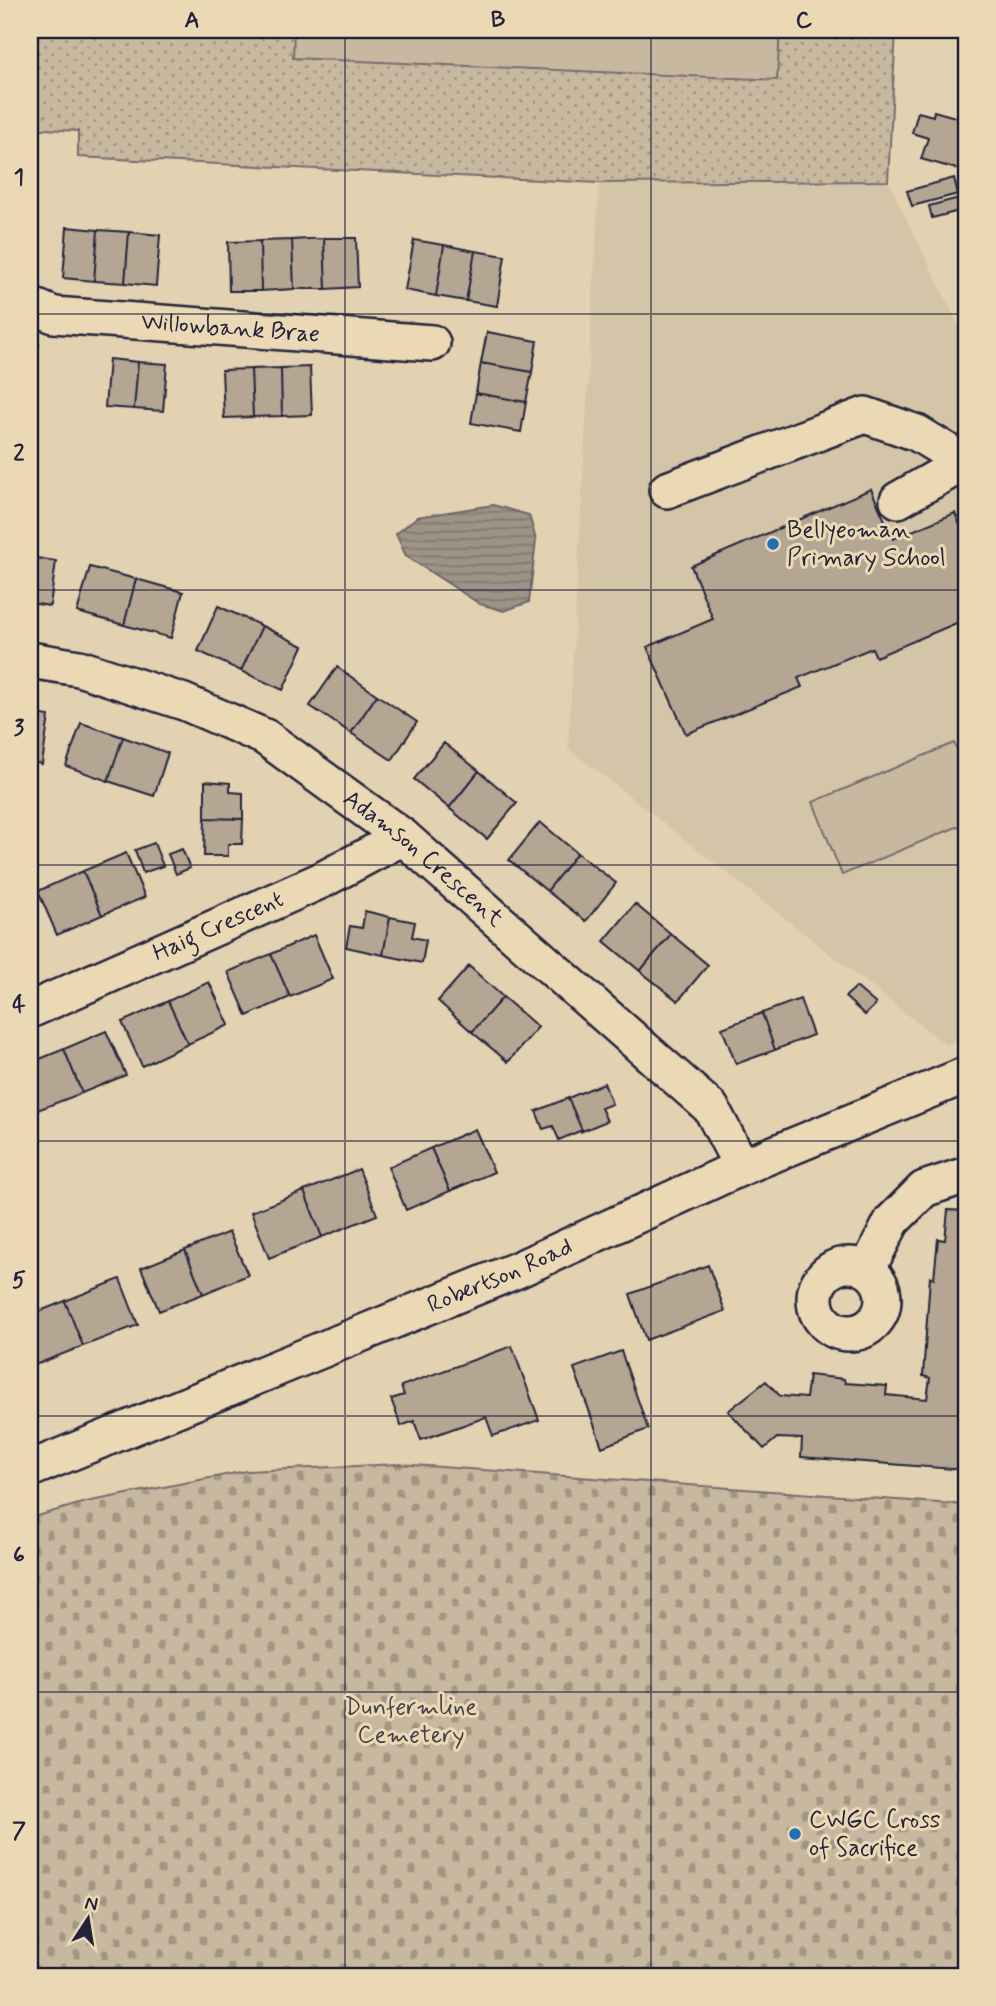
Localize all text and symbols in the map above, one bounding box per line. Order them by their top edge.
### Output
text: A [184,6,200,36]
text: B [491,6,506,36]
text: C [796,6,813,36]
text: 1 [14,163,24,193]
street label: Willowbank Brae [140,306,321,350]
text: 2 [13,439,25,469]
place label: Bellyeoman Primary School [787,515,946,574]
marker: Bellyeoman Primary School [765,536,781,552]
text: 3 [14,714,25,744]
street label: Adamson Crescent [337,783,510,934]
street label: Haig Crescent [148,884,289,969]
text: 4 [12,990,26,1020]
street label: Robertson Road [423,1231,577,1321]
text: 5 [12,1266,26,1296]
text: 6 [13,1541,25,1571]
park label: Dunfermline Cemetery [345,1692,477,1751]
place label: CWGC Cross of Sacrifice [809,1805,941,1864]
text: 7 [12,1817,26,1847]
marker: CWGC Cross of Sacrifice [787,1826,803,1842]
north arrow [52,1884,122,1954]
text: N [82,1890,100,1917]

